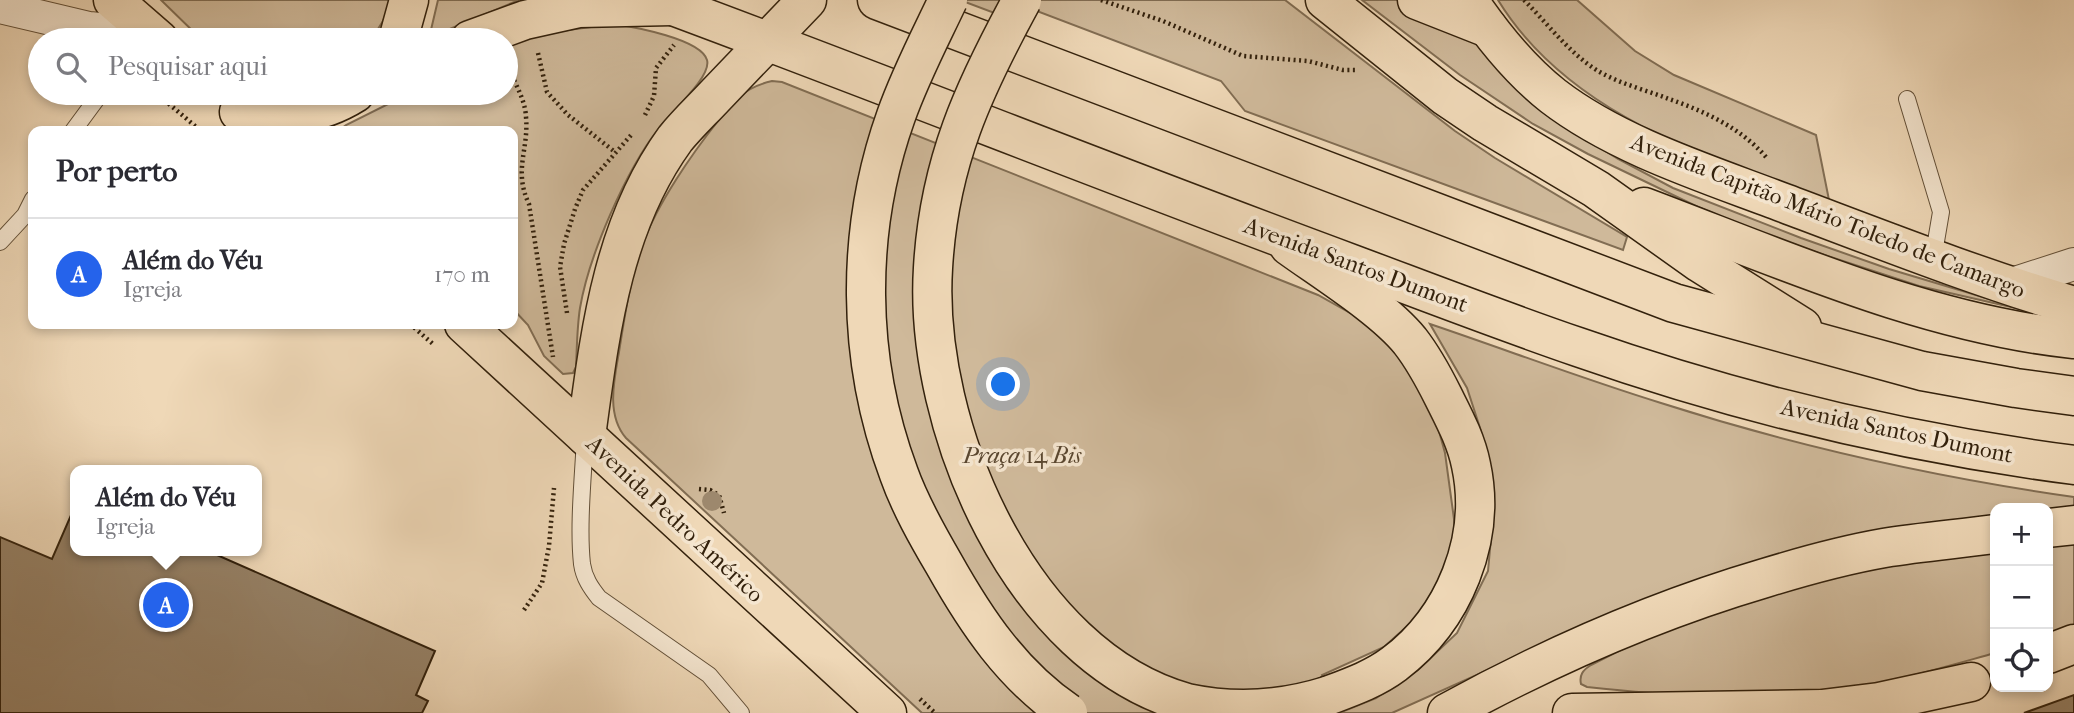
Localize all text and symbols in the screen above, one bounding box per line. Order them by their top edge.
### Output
search box [28,28,518,105]
icon: search [52,48,90,86]
text: Pesquisar aqui [108,51,268,82]
street label: Avenida Capitão Mário Toledo de Camargo [1626,128,2029,304]
text: Por perto [56,154,178,189]
street label: Avenida Santos Dumont [1239,212,1472,318]
text: Além do Véu [123,245,263,276]
text: A [72,261,86,288]
text: 170 m [434,261,490,288]
text: Igreja [123,276,182,303]
your location [986,367,1020,401]
street label: Avenida Santos Dumont [1778,393,2015,469]
street label: Avenida Pedro Américo [580,429,769,608]
park label: Praça 14 Bis [962,442,1082,469]
popup [70,465,262,556]
text: Além do Véu [96,482,236,513]
map controls [1990,503,2053,692]
button: + [1990,503,2053,566]
text: Igreja [96,513,155,540]
button: − [1990,566,2053,629]
pin: A [143,579,189,631]
button: locate [1990,629,2053,692]

